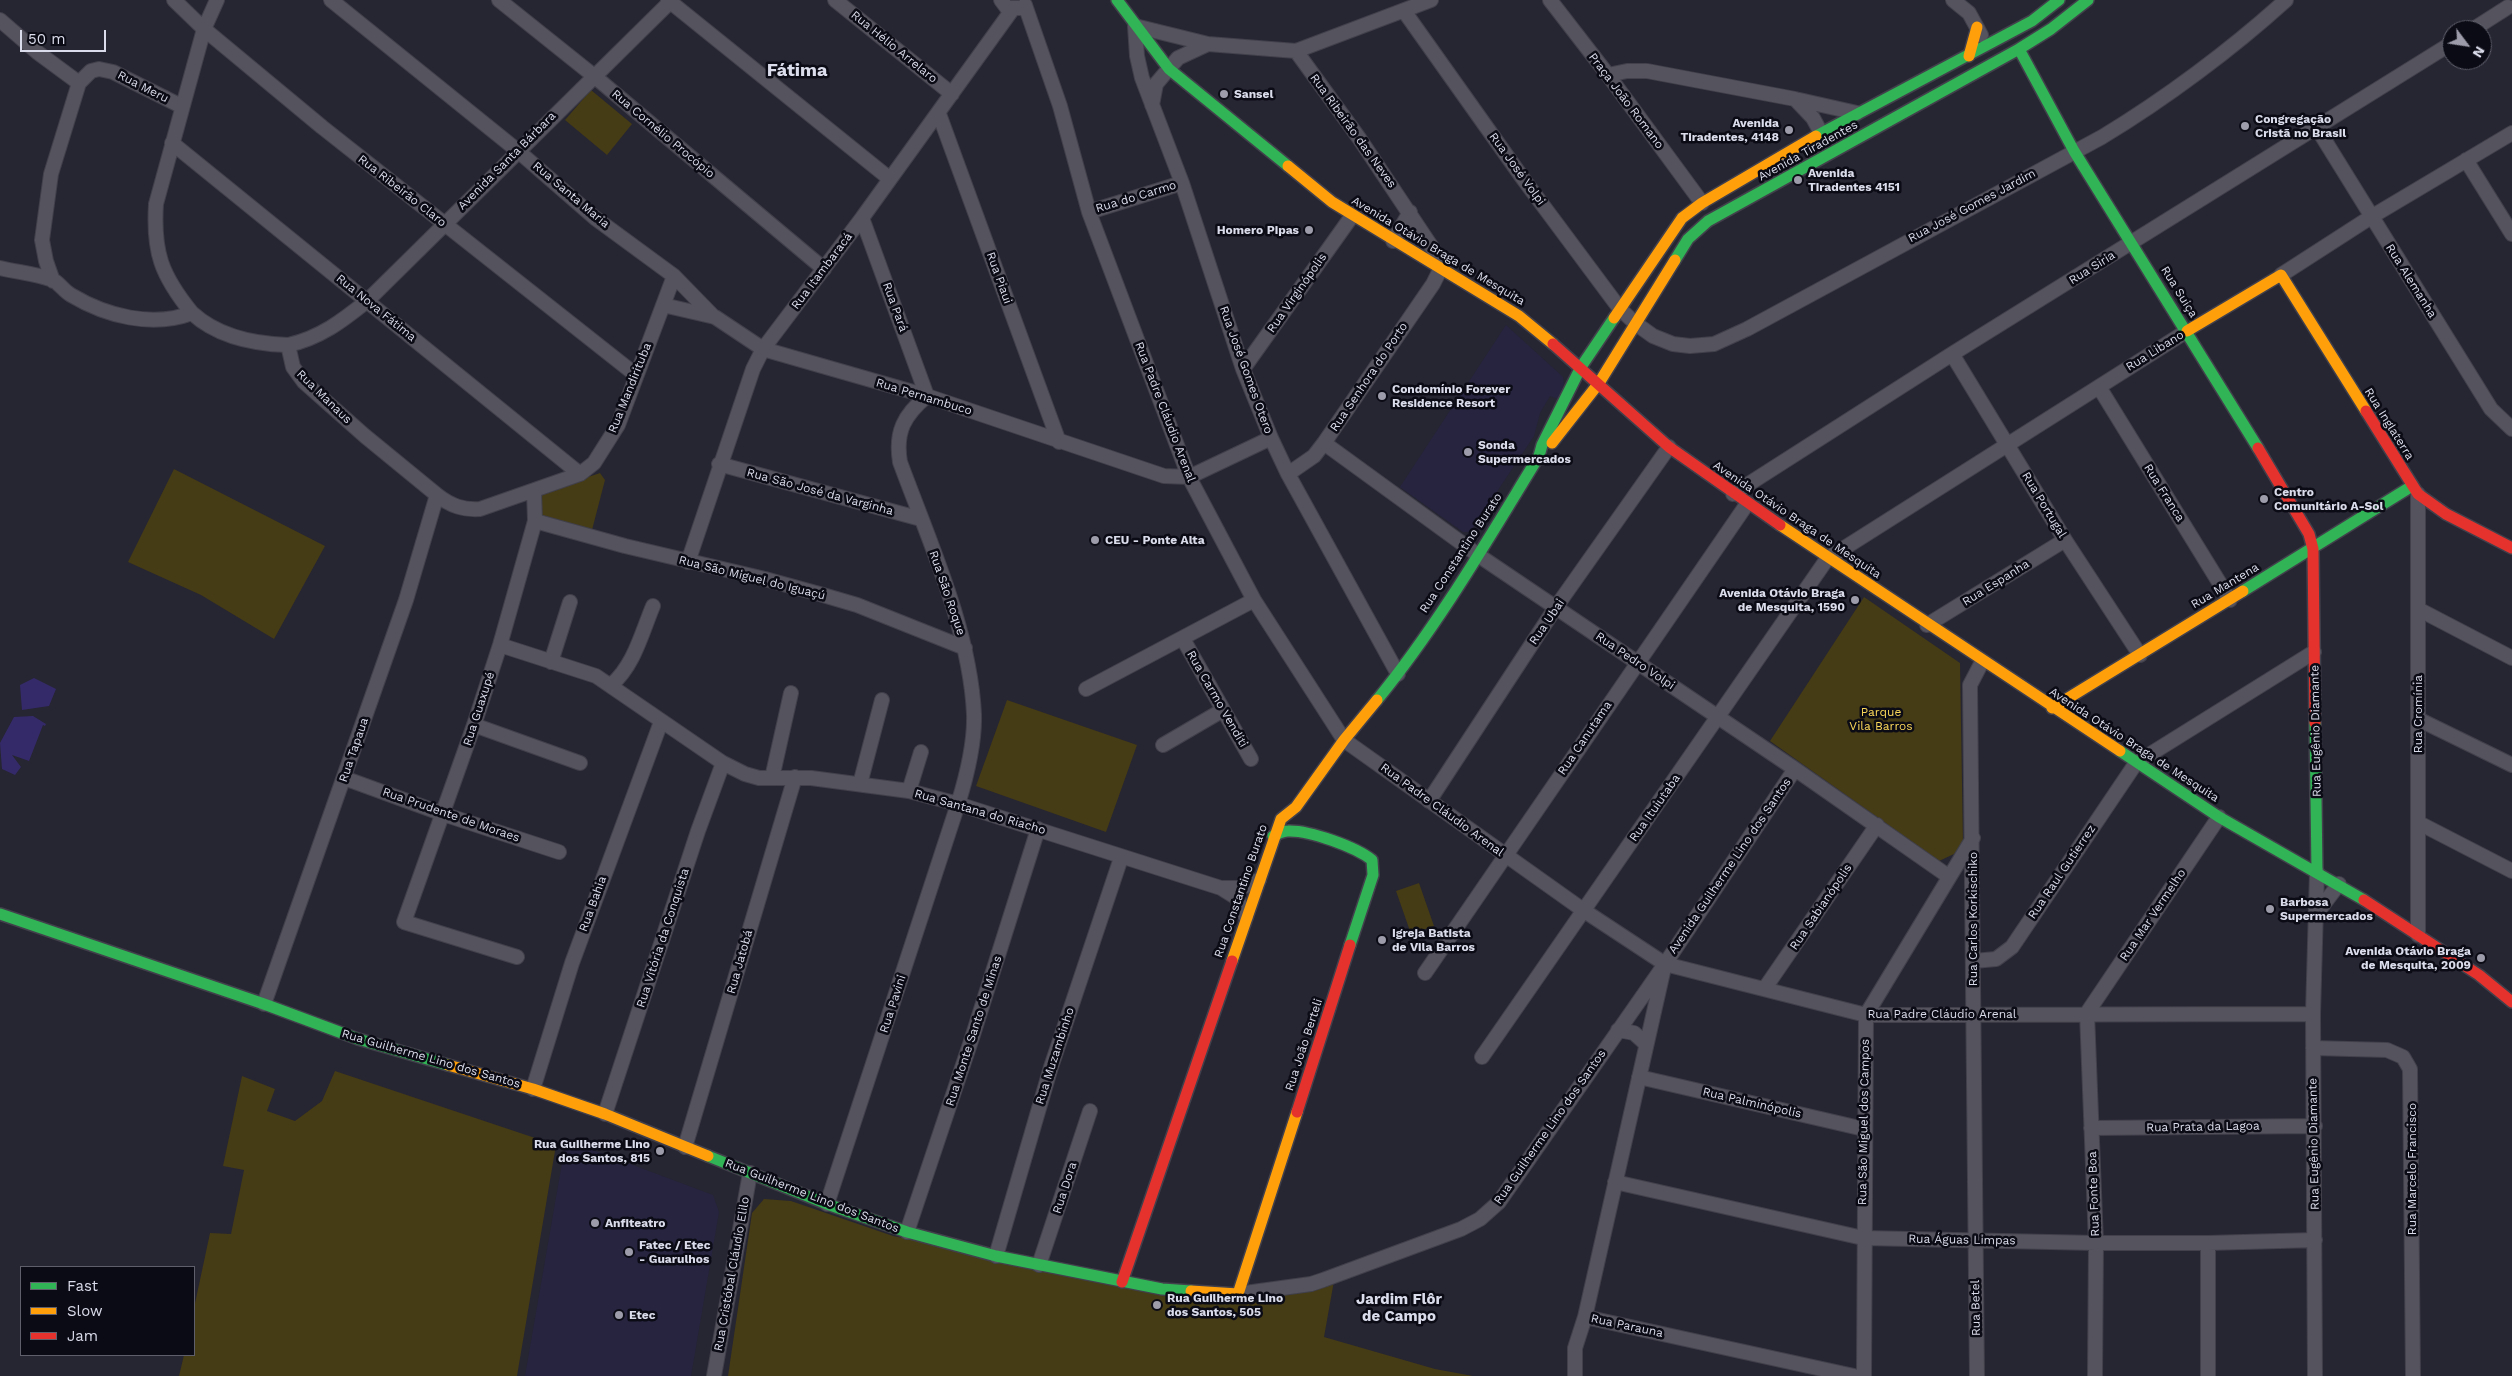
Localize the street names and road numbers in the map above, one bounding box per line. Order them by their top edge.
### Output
street label: Rua Hélio Arrelaro [848,8,940,86]
street label: Praça João Romano [1585,50,1667,152]
street label: Rua Meru [115,68,171,106]
street label: Rua Ribeirão das Neves [1307,71,1399,191]
street label: Rua Cornélio Procópio [609,87,717,181]
street label: Avenida Santa Bárbara [455,109,559,213]
street label: Avenida Tiradentes [1756,118,1860,184]
street label: Rua José Volpi [1486,130,1548,208]
street label: Rua Ribeirão Claro [355,152,449,230]
street label: Rua Santa Maria [530,159,612,231]
street label: Rua José Gomes Jardim [1906,166,2038,246]
street label: Rua do Carmo [1094,178,1178,216]
street label: Avenida Otávio Braga de Mesquita [1349,193,1527,309]
street label: Rua Itambaracá [788,230,856,312]
street label: Rua Alemanha [2382,241,2440,321]
street label: Rua Siria [2066,248,2118,288]
street label: Rua Piaui [983,250,1015,306]
street label: Rua Virginópolis [1264,250,1330,336]
street label: Rua Suiça [2158,264,2200,320]
street label: Rua Nova Fátima [333,271,419,345]
street label: Rua Pará [879,280,911,334]
street label: Rua José Gomes Otero [1216,304,1276,436]
street label: Rua Senhora do Porto [1327,320,1411,434]
street label: Rua Libano [2123,328,2187,374]
street label: Rua Padre Cláudio Arenal [1132,340,1198,484]
street label: Rua Mandirituba [605,341,655,435]
street label: Rua Manaus [293,367,355,427]
street label: Rua Pernambuco [874,376,974,418]
street label: Rua Inglaterra [2361,385,2417,463]
street label: Avenida Otávio Braga de Mesquita [1710,458,1884,582]
street label: Rua Franca [2141,461,2187,525]
street label: Rua São José da Varginha [745,465,895,519]
street label: Rua Portugal [2019,469,2069,541]
street label: Rua Constantino Burato [1417,490,1505,616]
street label: Rua São Roque [926,549,968,637]
street label: Rua São Miguel do Iguaçú [677,553,827,603]
street label: Rua Espanha [1960,557,2032,609]
street label: Rua Mantena [2188,560,2262,612]
street label: Rua Ubai [1526,596,1568,648]
street label: Rua Pedro Volpi [1593,629,1677,693]
street label: Rua Carmo Venditi [1183,648,1251,750]
street label: Rua Eugênio Diamante [2308,665,2324,797]
street label: Rua Guaxupé [460,670,498,748]
street label: Rua Cromínia [2411,675,2425,753]
street label: Avenida Otávio Braga de Mesquita [2046,685,2222,805]
street label: Rua Canutama [1555,698,1615,778]
street label: Rua Tapaua [336,716,372,784]
street label: Rua Padre Cláudio Arenal [1377,760,1507,860]
street label: Rua Ituiutaba [1626,772,1684,844]
street label: Avenida Guilherme Lino dos Santos [1666,775,1794,957]
street label: Rua Prudente de Moraes [380,785,522,845]
street label: Rua Santana do Riacho [913,786,1047,838]
street label: Rua Constantino Burato [1211,822,1271,960]
street label: Rua Raul Gutierrez [2025,822,2099,922]
street label: Rua Carlos Korkischiko [1966,852,1980,986]
street label: Rua Sabianópolis [1787,861,1855,953]
street label: Rua Vitória da Conquista [634,866,692,1010]
street label: Rua Mar Vermelho [2117,866,2189,964]
street label: Rua Bahia [576,874,610,934]
street label: Rua Jatobá [724,928,756,996]
street label: Rua Monte Santo de Minas [943,954,1005,1108]
street label: Rua Pavini [877,973,909,1035]
street label: Rua João Berteli [1282,997,1326,1093]
street label: Rua Muzambinho [1033,1006,1077,1106]
street label: Rua Padre Cláudio Arenal [1867,1007,2017,1021]
street label: Rua Guilherme Lino dos Santos [340,1027,522,1091]
street label: Rua São Miguel dos Campos [1855,1039,1873,1205]
street label: Rua Guilherme Lino dos Santos [1491,1047,1609,1207]
street label: Rua Eugênio Diamante [2306,1078,2322,1210]
street label: Rua Palminópolis [1701,1085,1803,1121]
street label: Rua Marcelo Francisco [2405,1103,2419,1235]
street label: Rua Prata da Lagoa [2146,1119,2260,1135]
street label: Rua Fonte Boa [2085,1151,2103,1237]
street label: Rua Guilherme Lino dos Santos [723,1156,901,1236]
street label: Rua Dora [1050,1160,1080,1216]
street label: Rua Cristóbal Cláudio Elilo [711,1196,753,1352]
street label: Rua Águas Limpas [1908,1232,2016,1248]
street label: Rua Betel [1968,1280,1984,1336]
street label: Rua Parauna [1590,1311,1664,1341]

